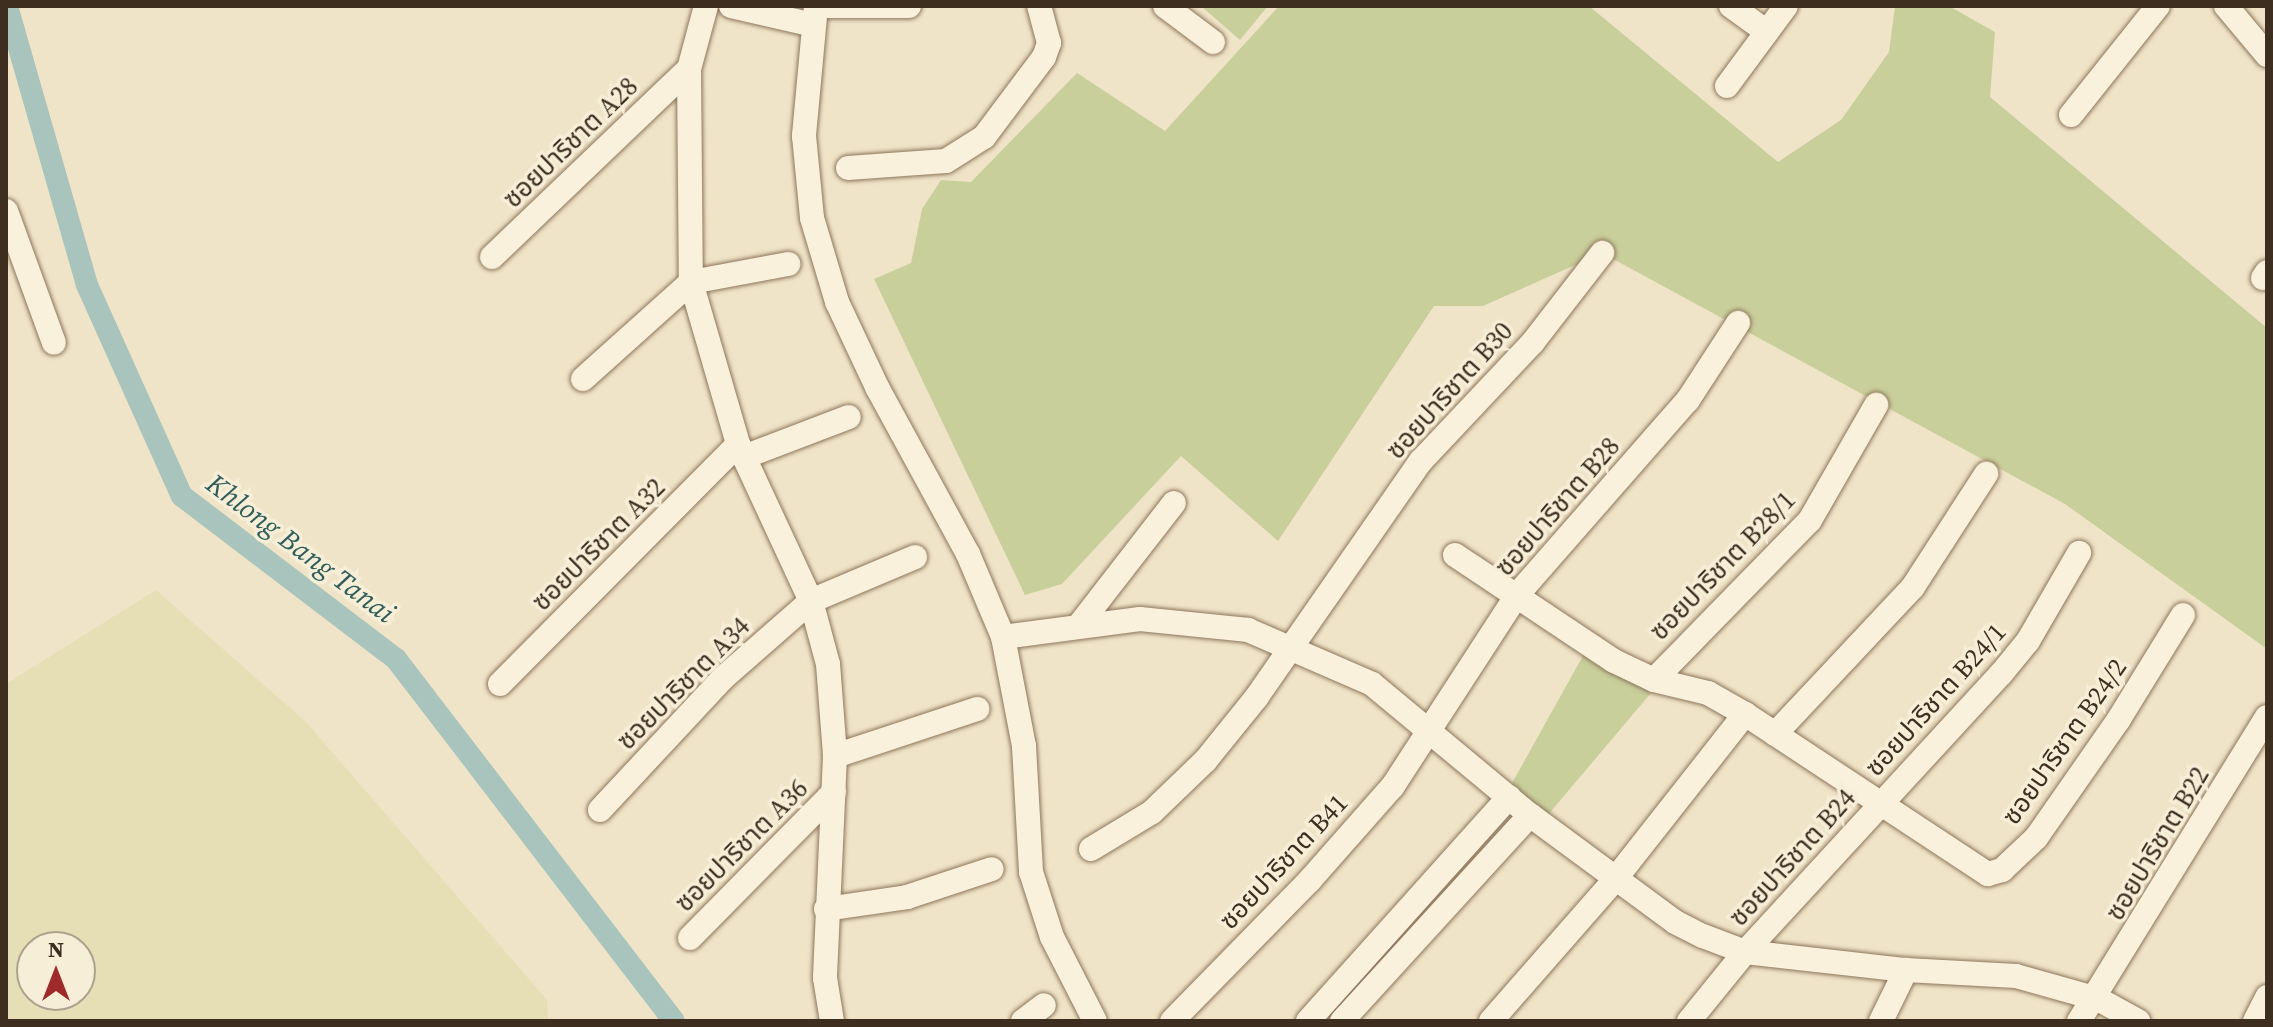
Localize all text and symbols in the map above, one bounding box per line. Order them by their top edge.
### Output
street label: ซอยปาริชาต A28 [497,71,645,215]
street label: ซอยปาริชาต B30 [1380,316,1520,466]
street label: ซอยปาริชาต B28 [1489,431,1627,583]
water label: Khlong Bang Tanai [200,466,402,630]
street label: ซอยปาริชาต A32 [526,472,672,618]
street label: ซอยปาริชาต B28/1 [1644,485,1802,647]
street label: ซอยปาริชาต A34 [611,611,757,757]
street label: ซอยปาริชาต B24/1 [1859,617,2013,783]
street label: ซอยปาริชาต B24/2 [1996,653,2134,831]
street label: ซอยปาริชาต B22 [2100,762,2216,926]
street label: ซอยปาริชาต A36 [669,773,815,919]
street label: ซอยปาริชาต B24 [1723,783,1863,933]
street label: ซอยปาริชาต B41 [1213,788,1355,936]
north arrow [16,931,96,1011]
text: N [48,934,64,964]

